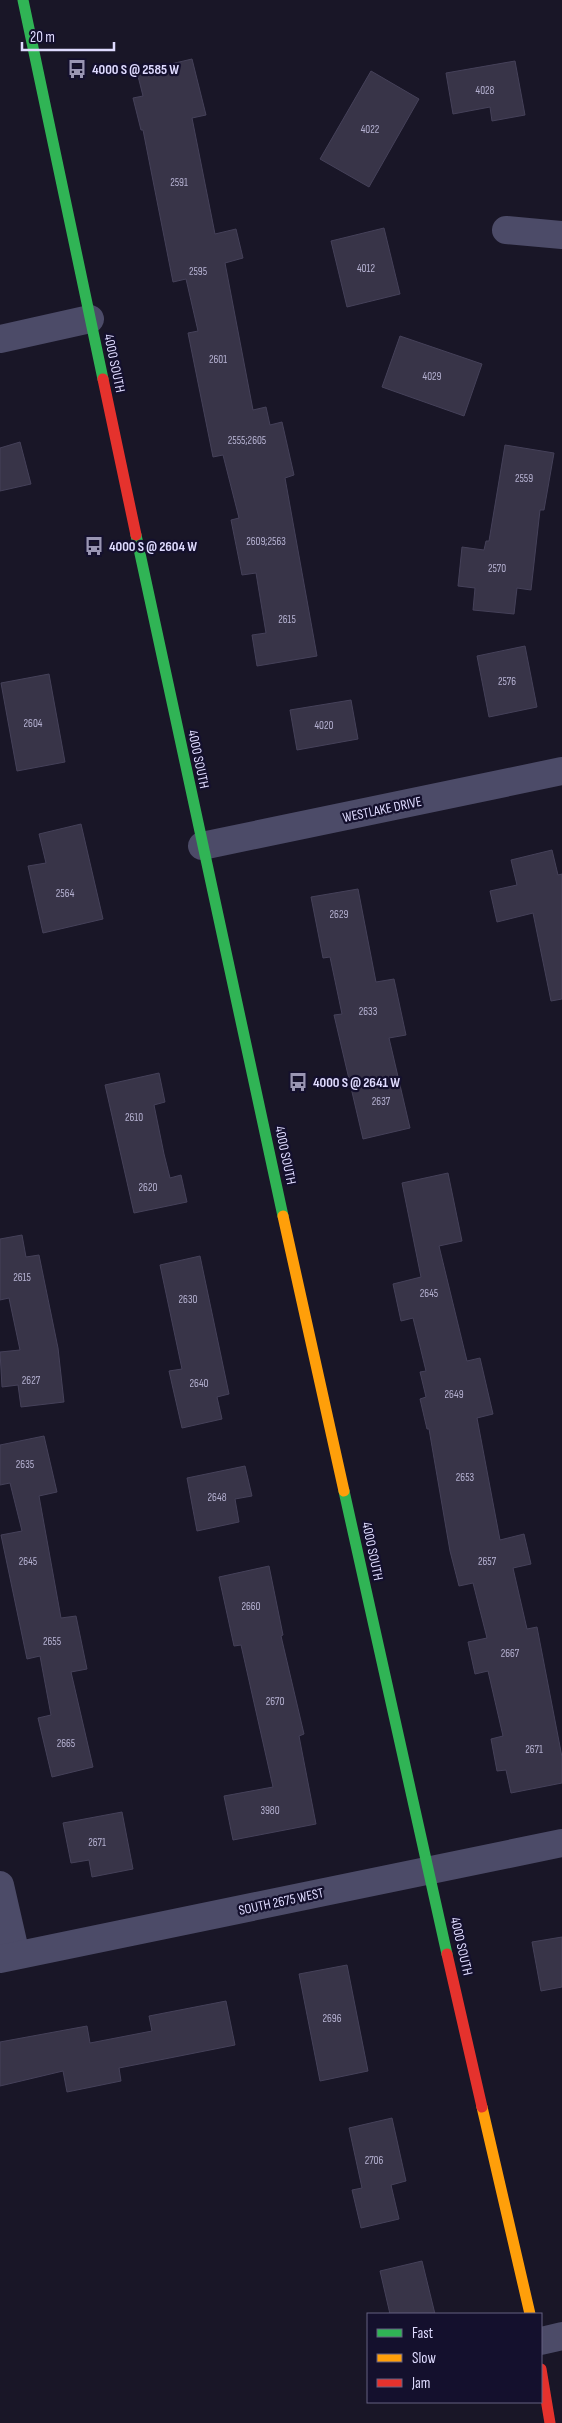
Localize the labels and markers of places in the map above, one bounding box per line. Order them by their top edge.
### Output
bus stop icon: 4000 S @ 2585 W [66,58,88,80]
place label: 4000 S @ 2585 W [92,61,179,78]
bus stop icon: 4000 S @ 2604 W [83,535,105,557]
place label: 4000 S @ 2604 W [109,538,197,555]
bus stop icon: 4000 S @ 2641 W [287,1071,309,1093]
place label: 4000 S @ 2641 W [313,1074,400,1091]

